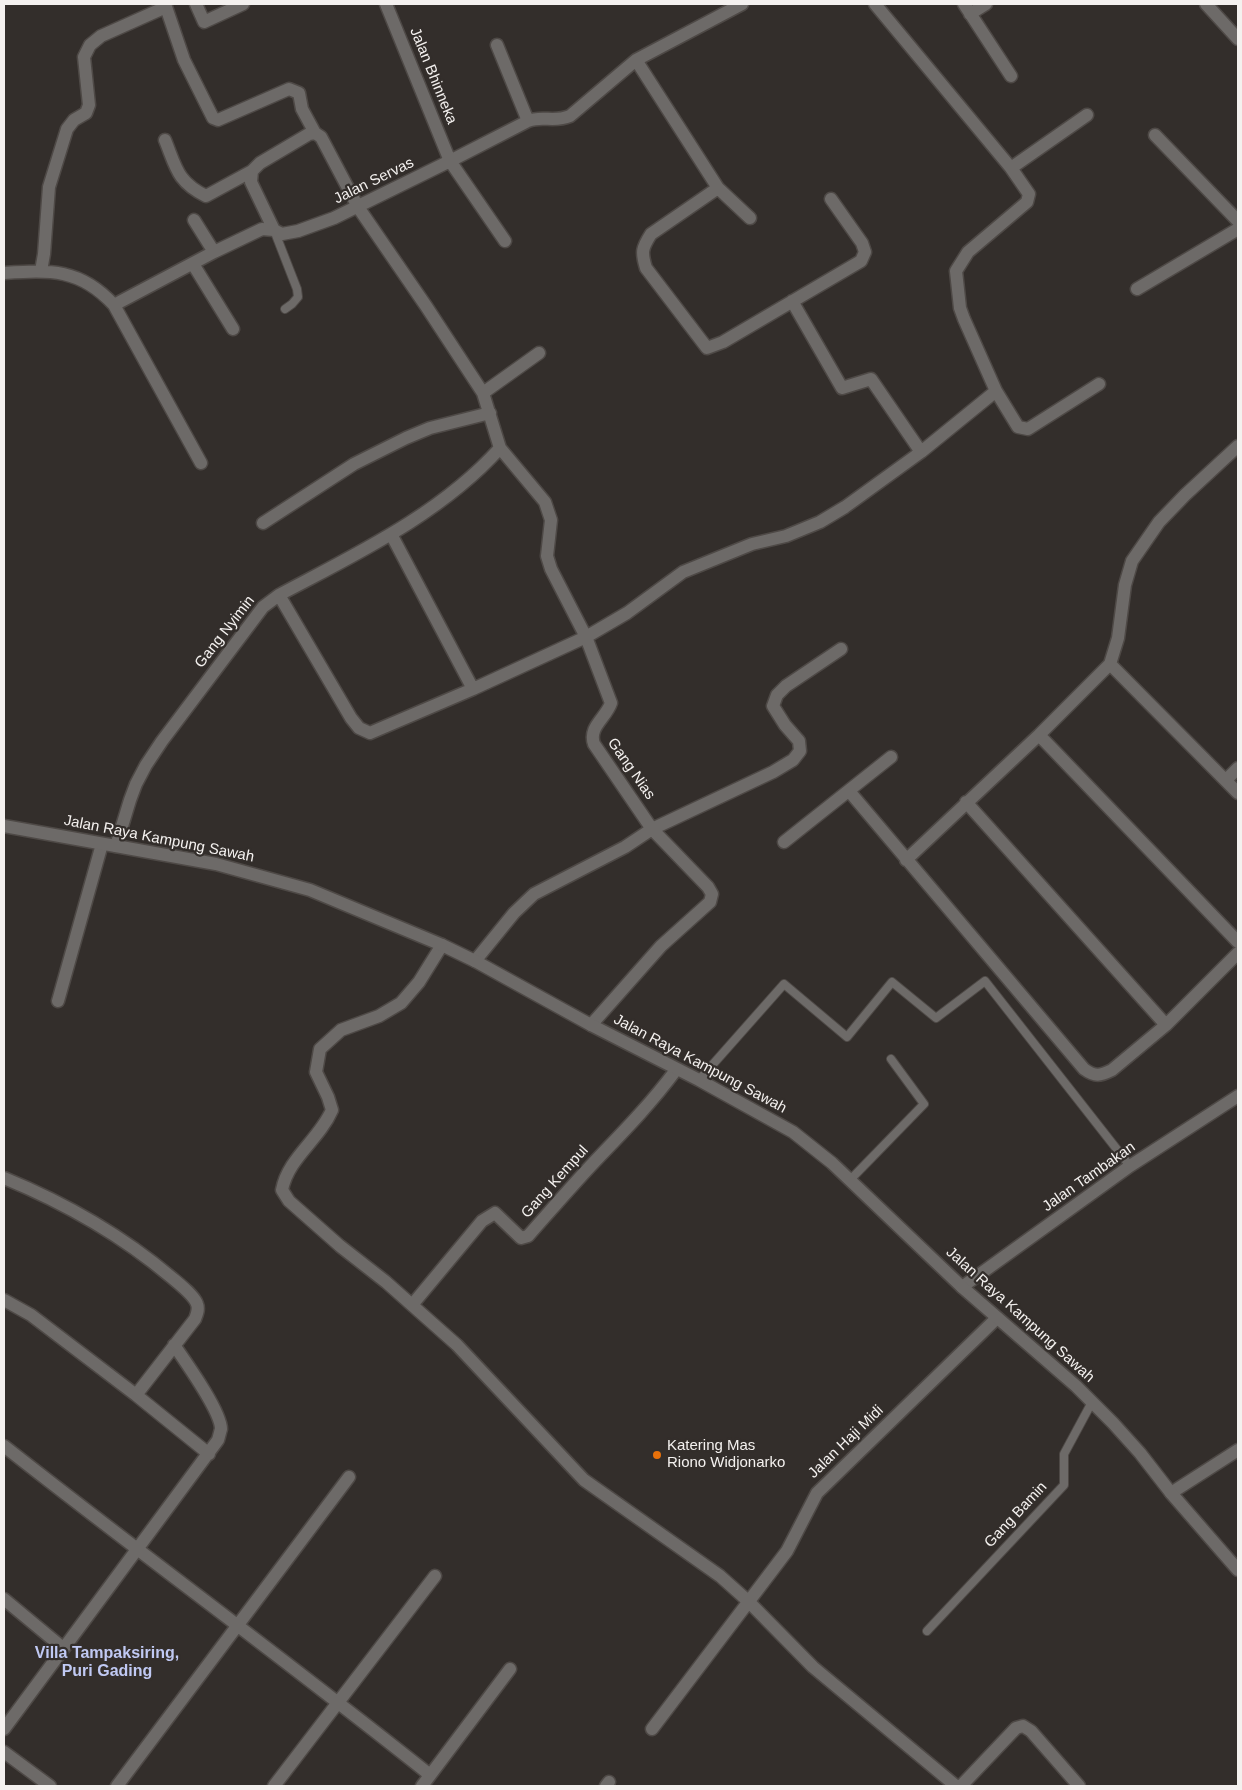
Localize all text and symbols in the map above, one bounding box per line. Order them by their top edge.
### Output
street label: Jalan Bhinneka [405,25,461,127]
street label: Jalan Servas [331,154,417,208]
street label: Gang Nyimin [191,592,259,672]
street label: Gang Nias [603,735,659,803]
street label: Jalan Raya Kampung Sawah [62,812,256,866]
street label: Jalan Raya Kampung Sawah [610,1011,790,1117]
street label: Jalan Tambakan [1039,1138,1139,1216]
street label: Gang Kempul [518,1142,592,1222]
street label: Jalan Raya Kampung Sawah [942,1244,1098,1386]
street label: Jalan Haji Midi [805,1402,887,1482]
place label: Katering Mas Riono Widjonarko [667,1437,785,1472]
marker: Katering Mas Riono Widjonarko [651,1449,663,1461]
street label: Gang Bamin [981,1478,1051,1552]
district label: Villa Tampaksiring, Puri Gading [35,1644,179,1682]

